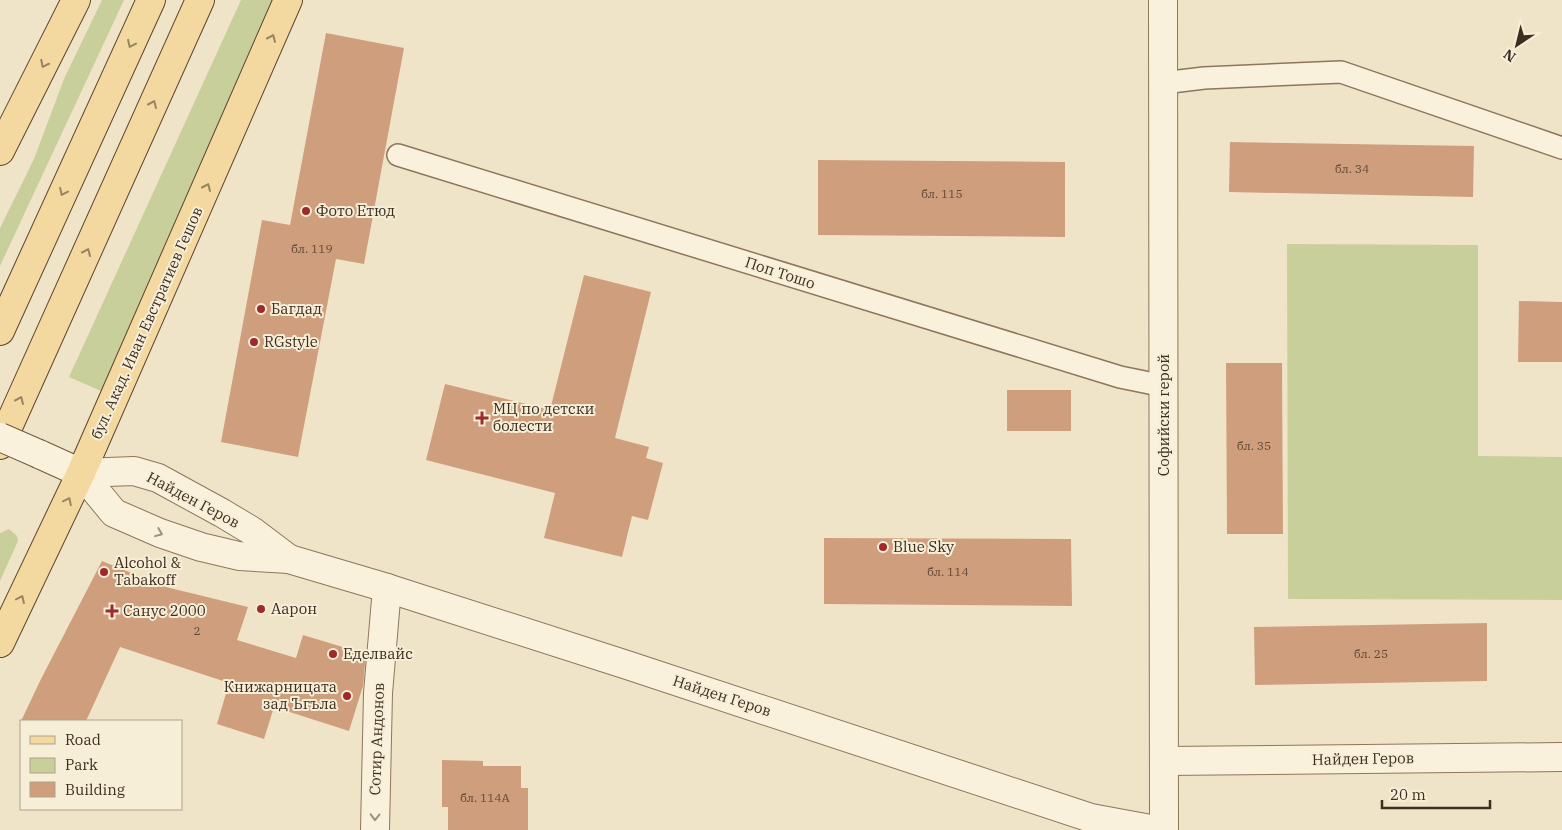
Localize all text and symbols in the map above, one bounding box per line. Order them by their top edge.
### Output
north arrow [1492,20,1542,70]
one-way arrow [265,34,276,43]
one-way arrow [126,39,137,48]
text: N [1500,45,1519,66]
one-way arrow [40,58,50,67]
one-way arrow [147,100,158,109]
house number: бл. 34 [1335,161,1369,176]
one-way arrow [200,183,211,192]
house number: бл. 115 [921,186,963,201]
one-way arrow [59,187,70,196]
place label: Фото Етюд [316,201,395,220]
street label: бул. Акад. Иван Евстратиев Гешов [87,204,207,442]
marker: Фото Етюд [300,205,312,217]
house number: бл. 119 [291,241,333,256]
one-way arrow [80,248,91,257]
street label: Поп Тошо [743,252,818,293]
place label: Багдад [271,299,322,318]
marker: Багдад [255,303,267,315]
place label: RGstyle [264,332,318,351]
marker: RGstyle [248,336,260,348]
street label: Софийски герой [1154,354,1173,476]
one-way arrow [14,396,25,405]
place label: МЦ по детски болести [493,399,595,435]
marker: МЦ по детски болести [475,411,489,425]
house number: бл. 35 [1237,438,1271,453]
street label: Найден Геров [144,467,243,532]
one-way arrow [61,497,72,506]
one-way arrow [154,526,163,537]
place label: Blue Sky [893,537,954,556]
marker: Blue Sky [877,541,889,553]
place label: Alcohol & Tabakoff [114,553,181,589]
house number: бл. 114 [927,564,969,579]
marker: Alcohol & Tabakoff [98,566,110,578]
one-way arrow [15,595,25,604]
place label: Аарон [271,599,317,618]
place label: Санус 2000 [123,601,206,620]
marker: Аарон [255,603,267,615]
marker: Санус 2000 [105,604,119,618]
house number: 2 [193,623,201,638]
place label: Еделвайс [343,644,413,663]
house number: бл. 25 [1354,646,1388,661]
marker: Еделвайс [327,648,339,660]
street label: Найден Геров [671,671,774,720]
place label: Книжарницата зад Ъгъла [224,677,337,713]
street label: Сотир Андонов [365,682,388,796]
marker: Книжарницата зад Ъгъла [341,690,353,702]
legend [20,720,182,810]
text: Road [65,730,101,749]
street label: Найден Геров [1312,748,1414,769]
text: Park [65,755,98,774]
scale bar [1382,778,1490,810]
text: Building [65,780,125,799]
text: 20 m [1390,785,1426,804]
house number: бл. 114А [460,790,511,805]
one-way arrow [370,814,380,822]

